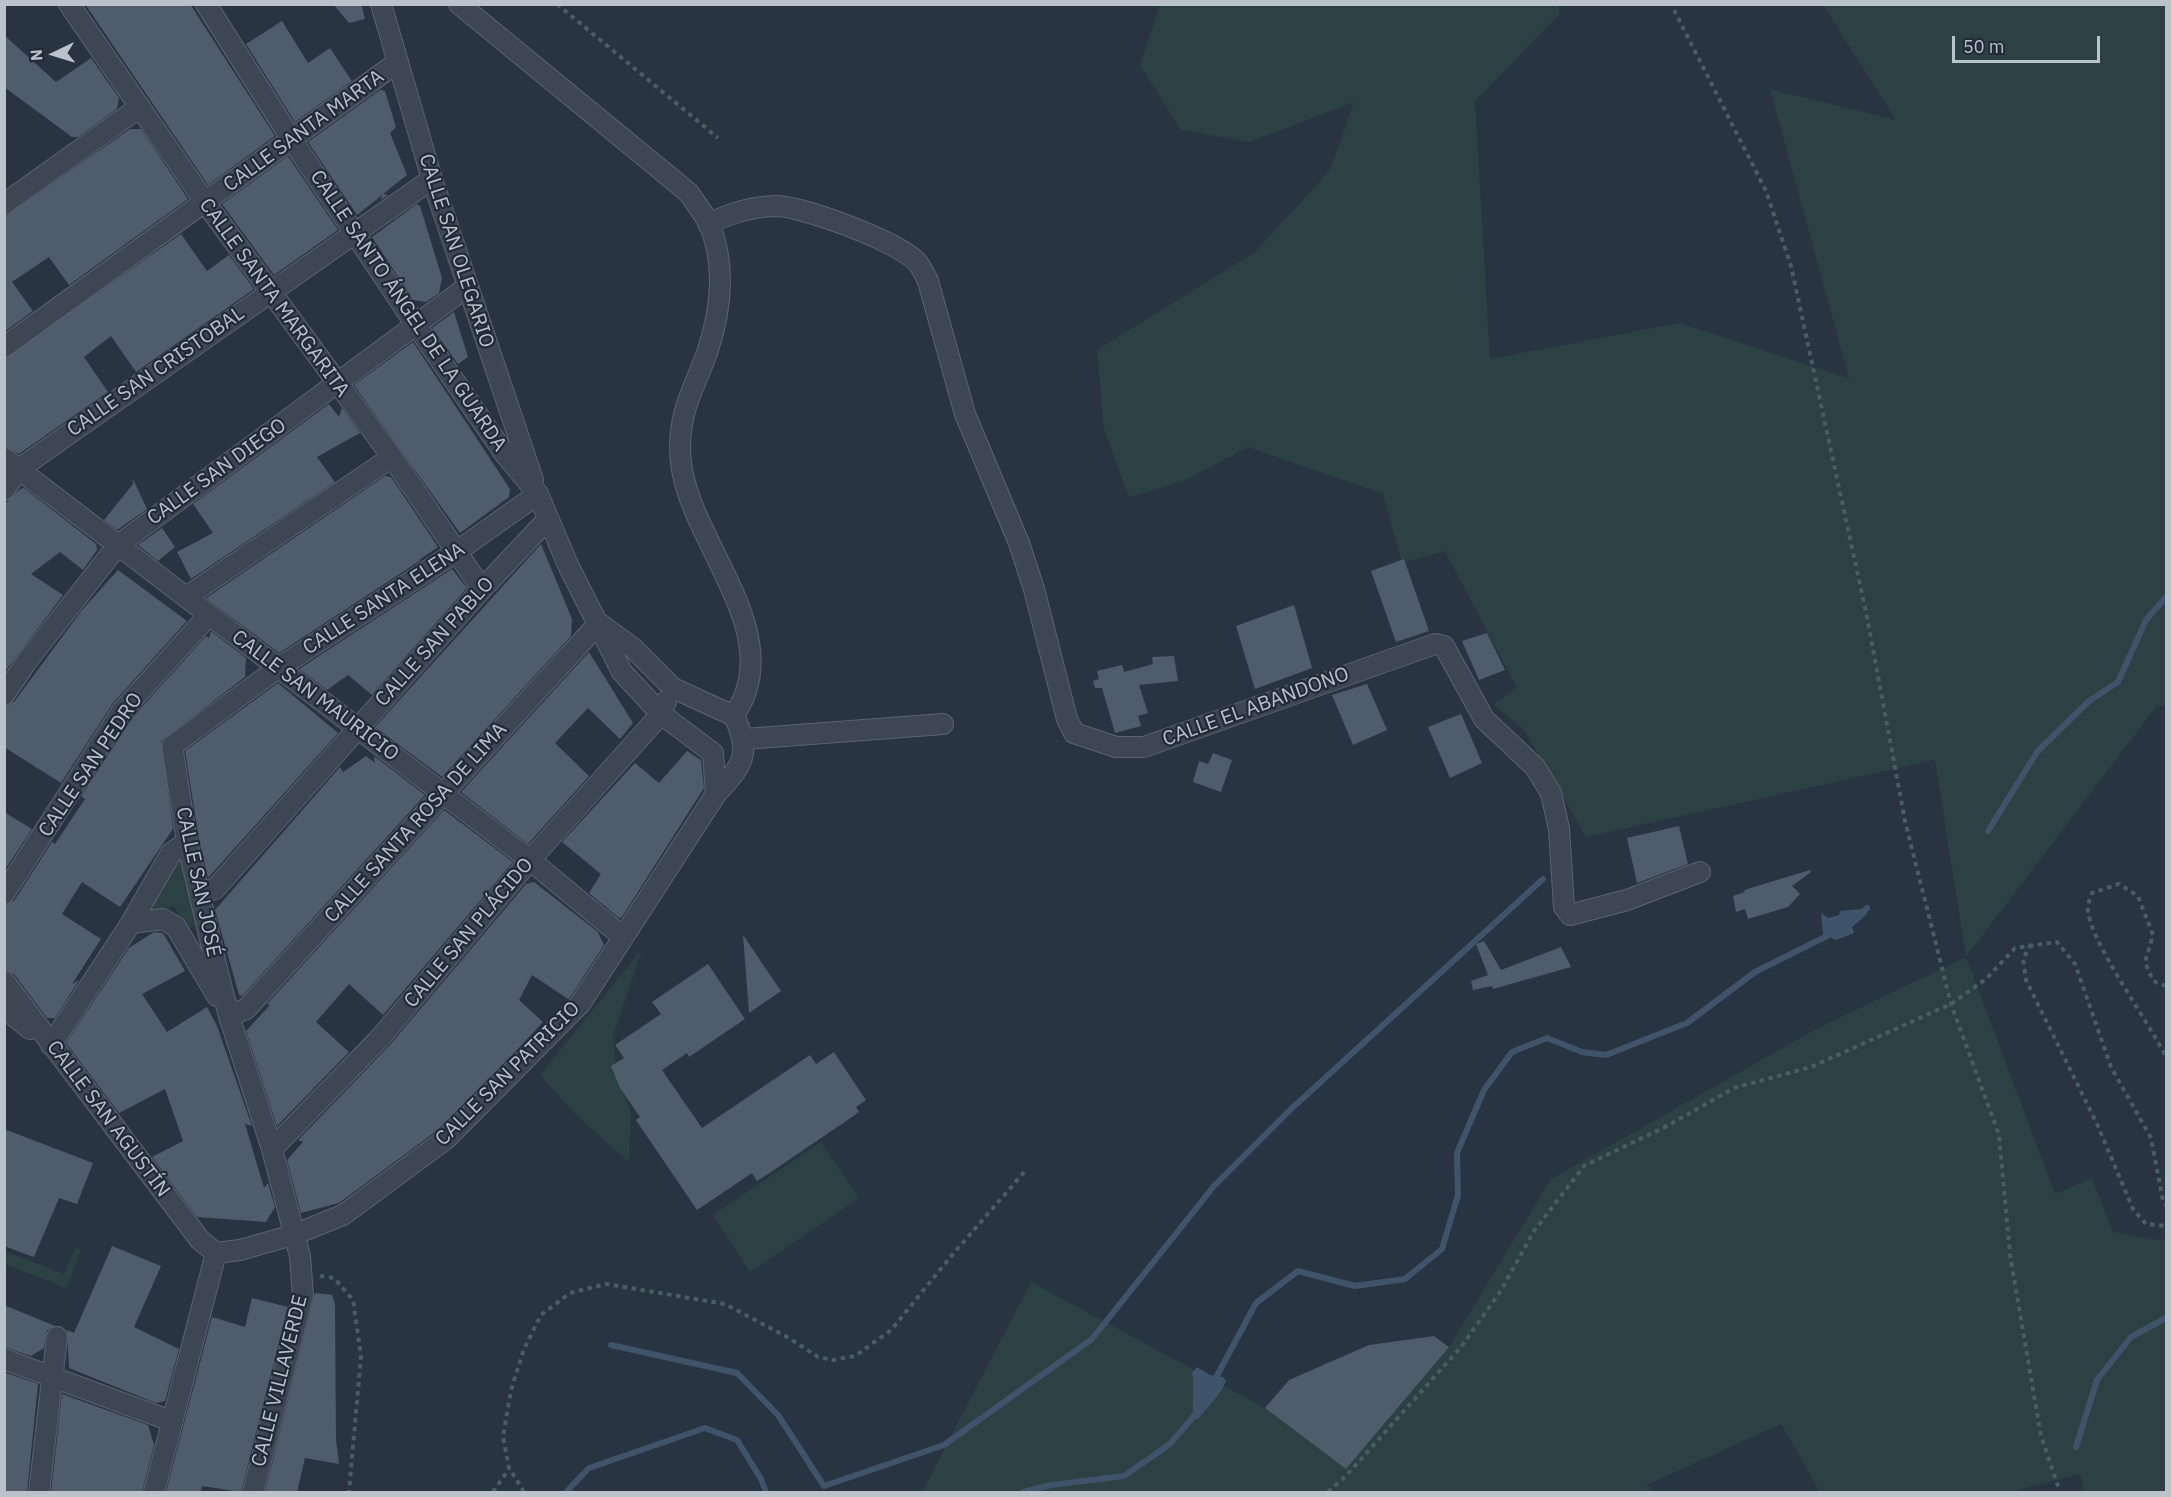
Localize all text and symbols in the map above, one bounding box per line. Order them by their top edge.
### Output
north arrow [24,24,84,84]
scale bar [1955,24,2104,62]
text: 50 m [1963,35,2005,58]
text: N [26,49,46,62]
street label: CALLE SANTA MARTA [219,65,389,197]
street label: CALLE SAN OLEGARIO [413,151,499,351]
street label: CALLE SANTO ÁNGEL DE LA GUARDA [305,166,511,456]
street label: CALLE SANTA MARGARITA [194,194,354,402]
street label: CALLE SAN CRISTOBAL [63,302,249,442]
street label: CALLE SAN DIEGO [143,413,291,531]
street label: CALLE SANTA ELENA [299,538,469,660]
street label: CALLE SAN PABLO [371,572,499,712]
street label: CALLE SAN MAURICIO [227,625,403,767]
street label: CALLE EL ABANDONO [1160,662,1352,752]
street label: CALLE SAN PEDRO [34,688,148,842]
street label: CALLE SANTA ROSA DE LIMA [320,718,512,928]
street label: CALLE SAN JOSÉ [170,805,226,959]
street label: CALLE SAN PLÁCIDO [399,853,539,1013]
street label: CALLE SAN PATRICIO [431,997,585,1151]
street label: CALLE SAN AGUSTÍN [41,1036,175,1202]
street label: CALLE VILLAVERDE [247,1293,313,1469]

